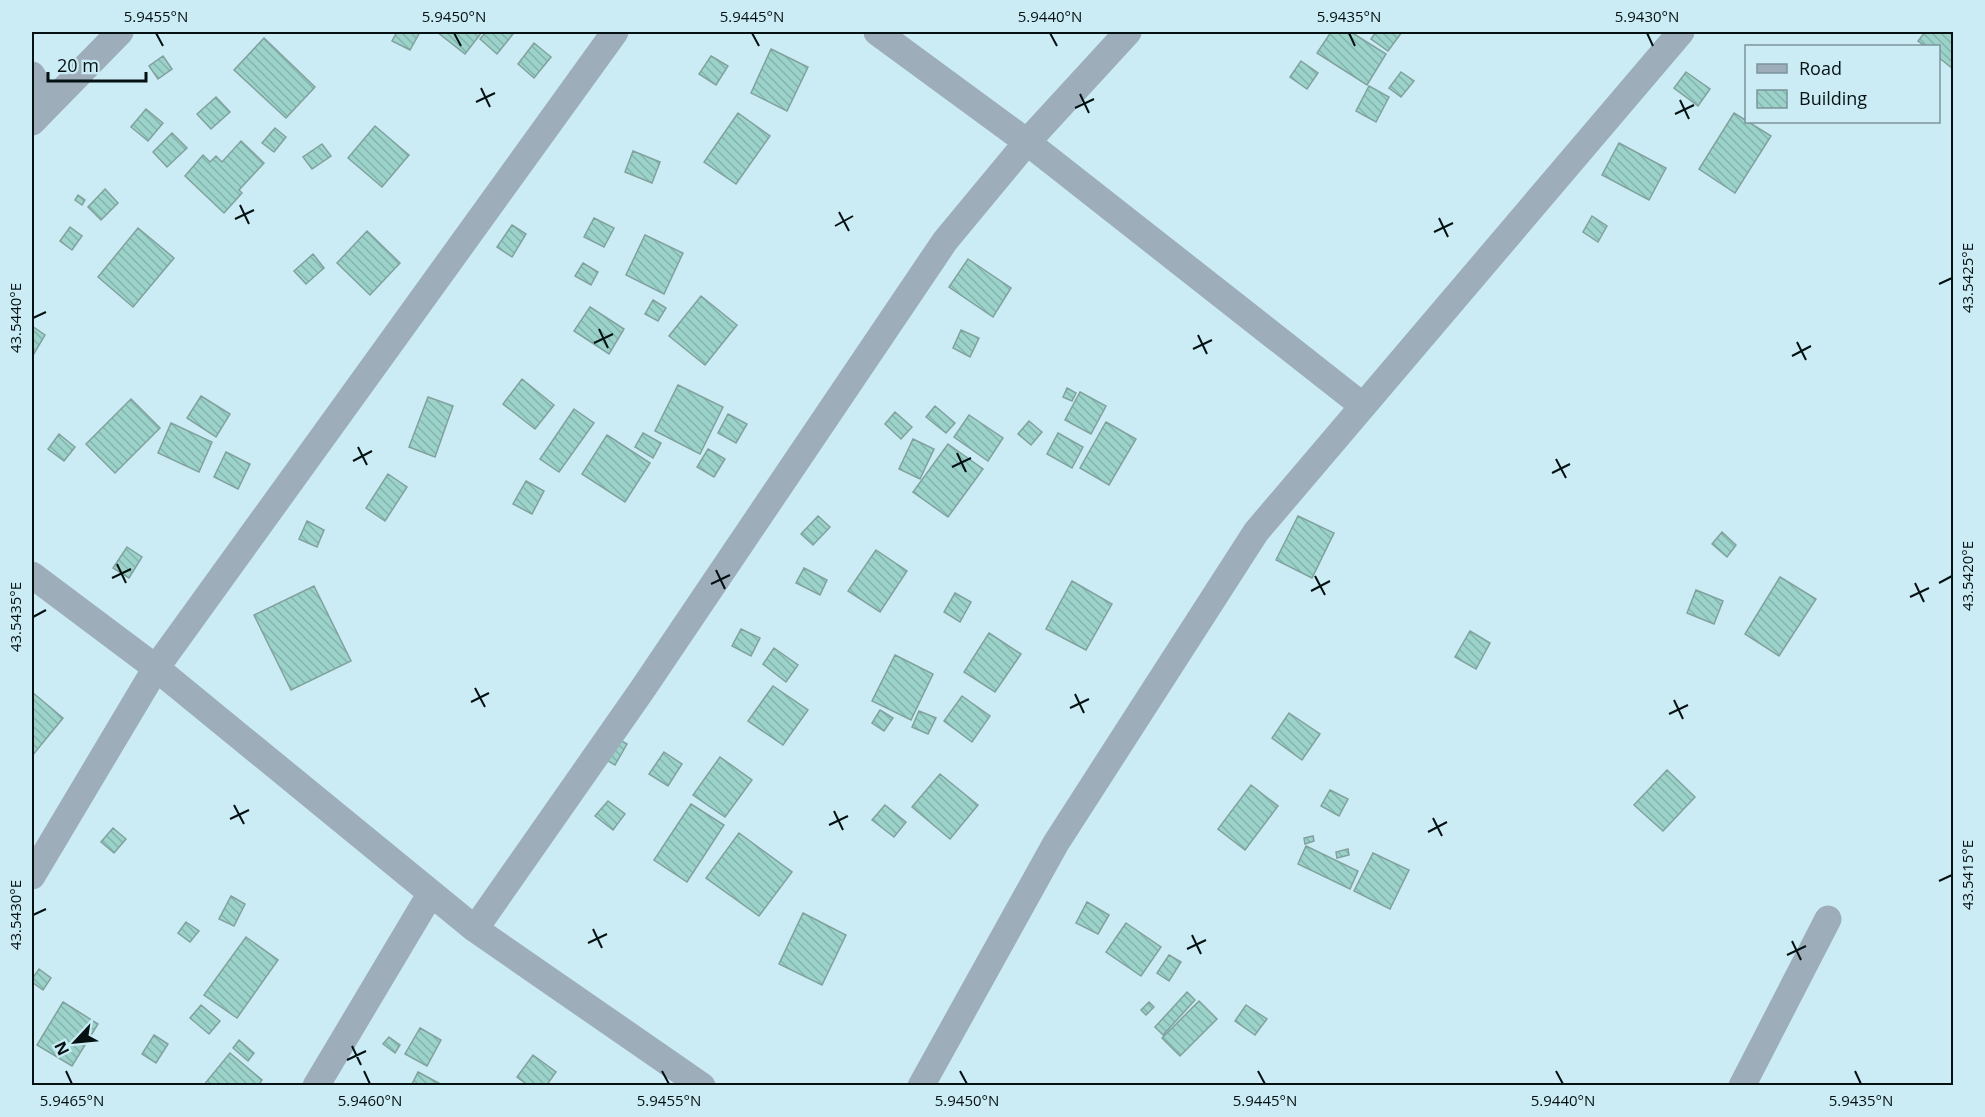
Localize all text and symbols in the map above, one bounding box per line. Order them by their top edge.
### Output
text: 5.9455°N [124,6,188,26]
text: 5.9450°N [422,6,486,26]
text: 5.9445°N [720,6,784,26]
text: 5.9440°N [1018,6,1082,26]
text: 5.9435°N [1317,6,1381,26]
text: 5.9430°N [1615,6,1679,26]
scale bar [48,45,146,83]
legend [1745,45,1940,123]
text: 20 m [57,53,99,77]
text: Road [1799,56,1842,80]
text: Building [1799,86,1867,110]
text: 43.5425°E [1957,243,1977,313]
text: 43.5440°E [5,283,25,353]
text: 43.5420°E [1957,541,1977,611]
text: 43.5435°E [5,582,25,652]
text: 43.5415°E [1957,840,1977,910]
text: 43.5430°E [5,880,25,950]
north arrow [45,1012,105,1072]
text: N [49,1038,74,1059]
text: 5.9465°N [40,1090,104,1110]
text: 5.9460°N [338,1090,402,1110]
text: 5.9455°N [637,1090,701,1110]
text: 5.9450°N [935,1090,999,1110]
text: 5.9445°N [1233,1090,1297,1110]
text: 5.9440°N [1531,1090,1595,1110]
text: 5.9435°N [1829,1090,1893,1110]

